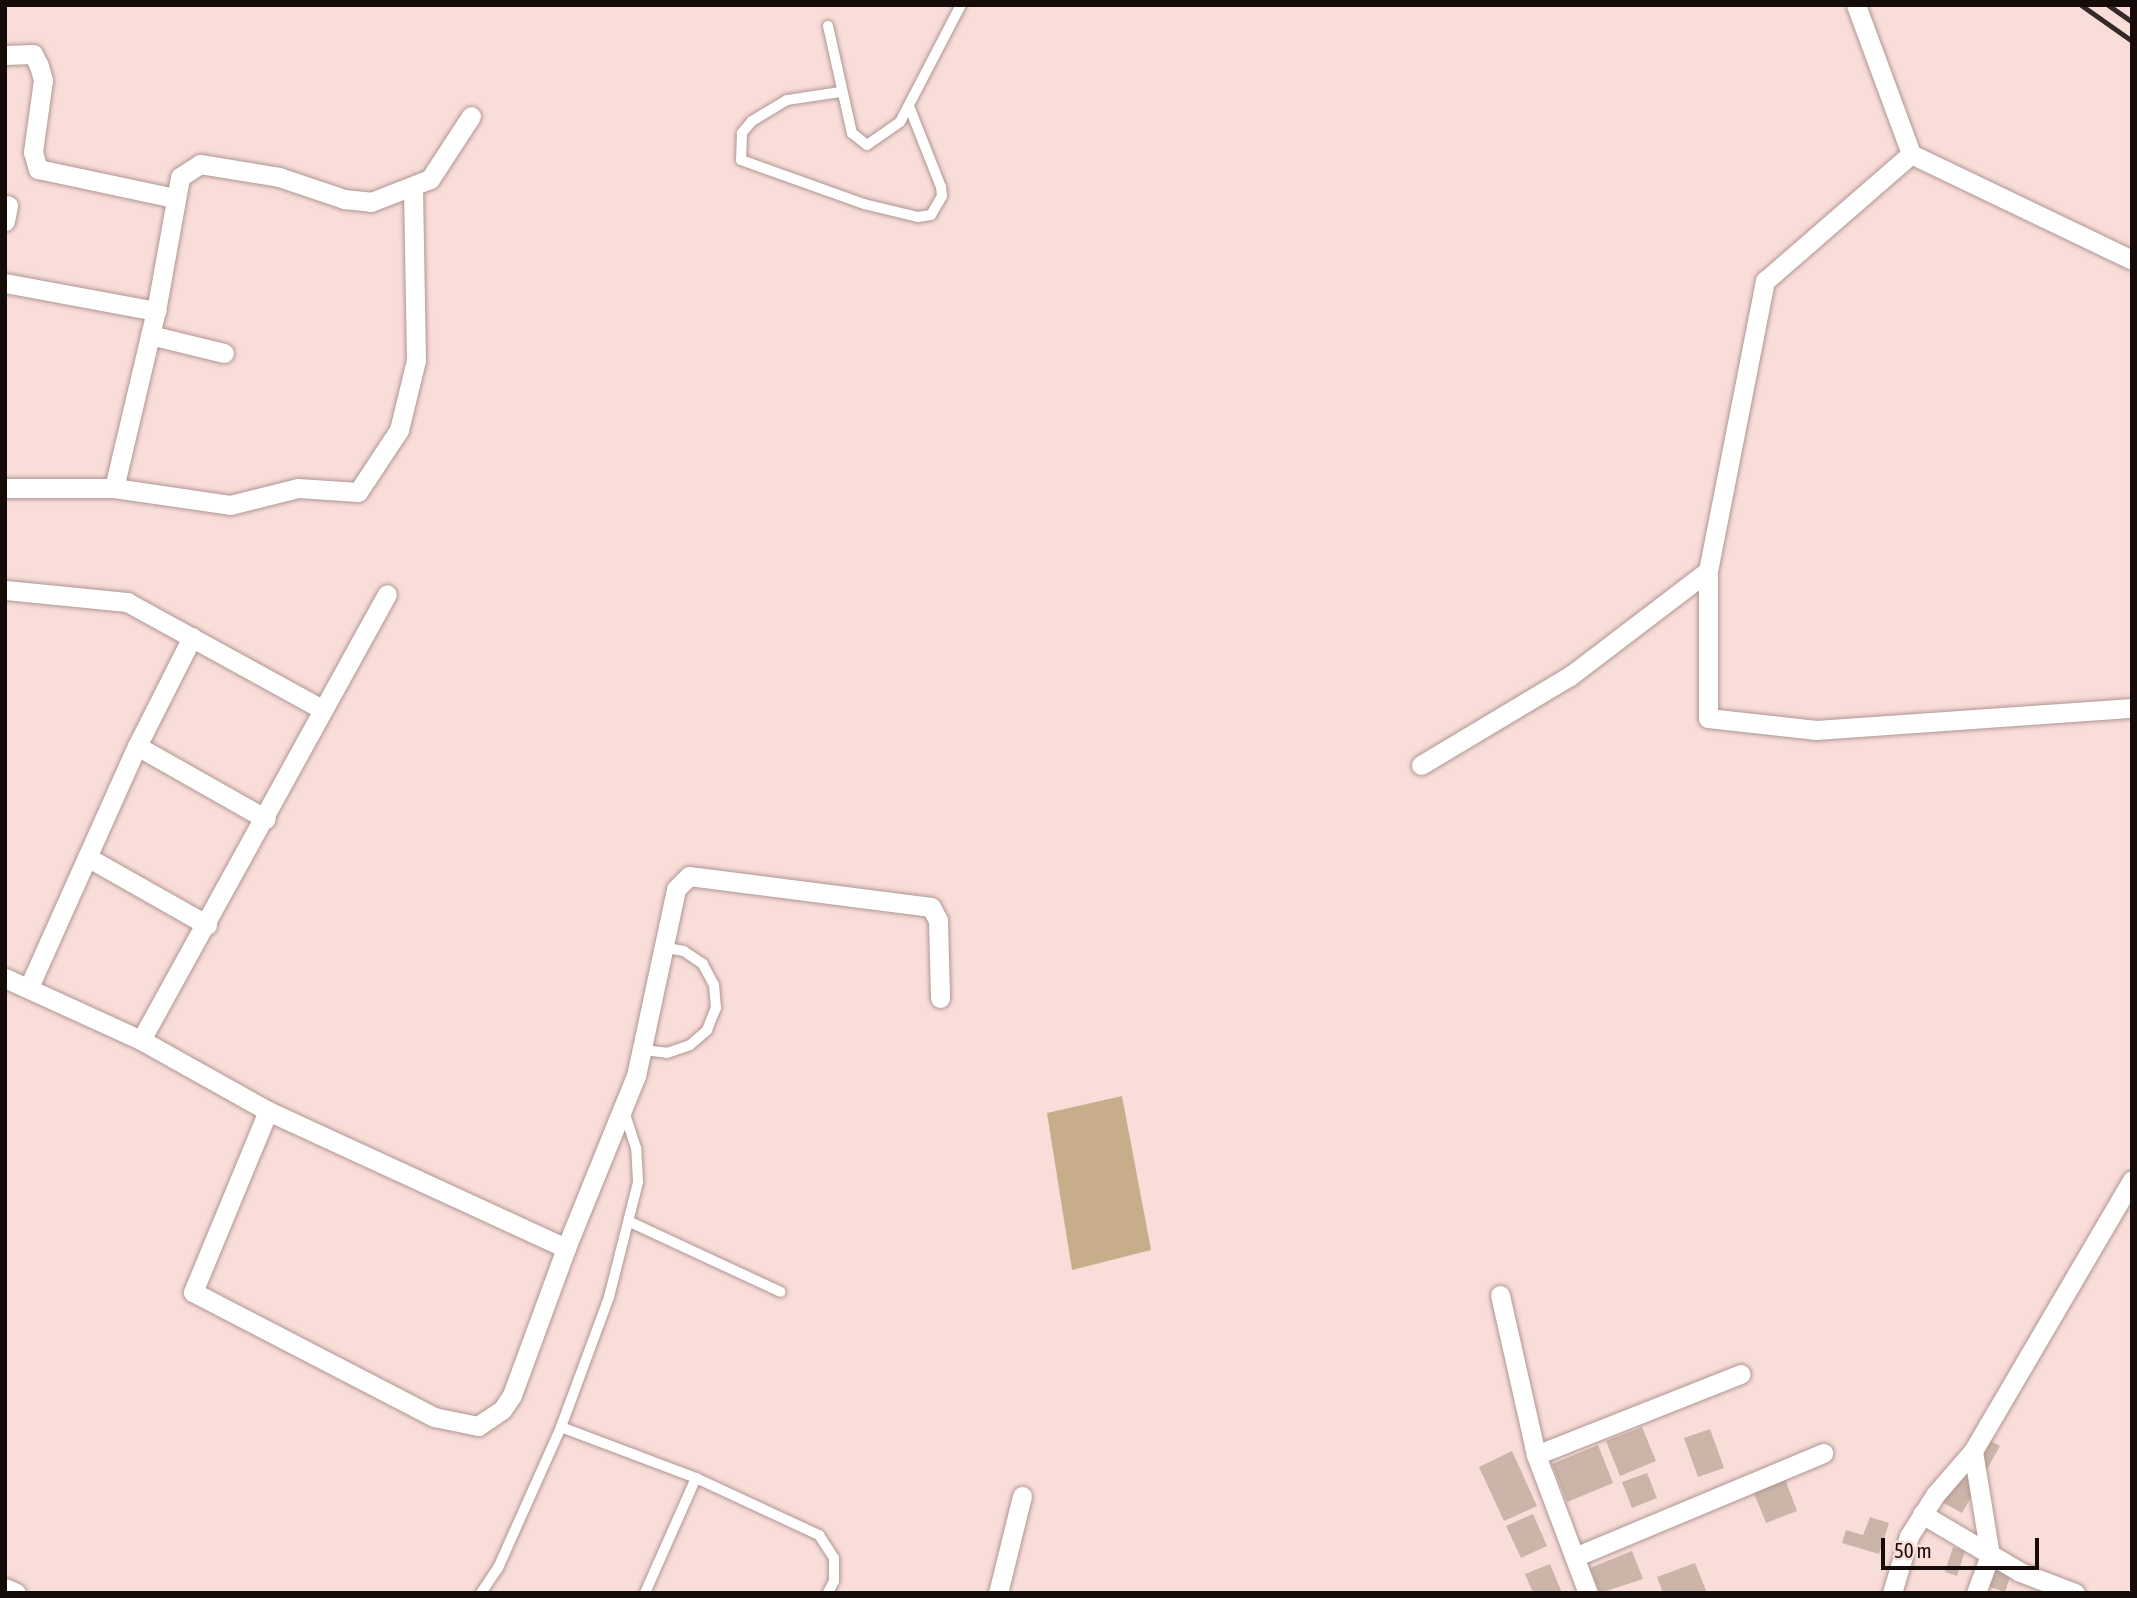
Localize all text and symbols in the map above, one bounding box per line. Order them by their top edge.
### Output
scale bar [1885,1524,2042,1568]
text: 50 m [1894,1538,1932,1562]

